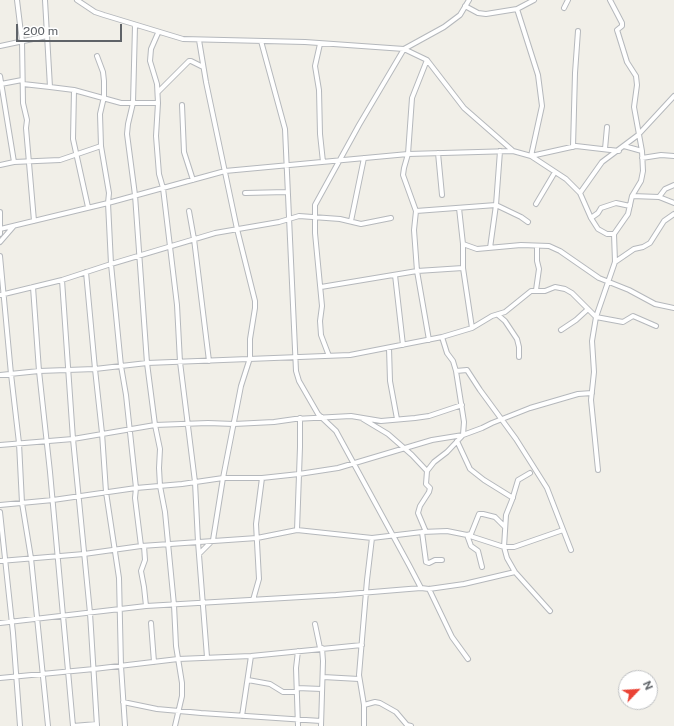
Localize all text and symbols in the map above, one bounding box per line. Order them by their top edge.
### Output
scale bar [18,16,124,42]
text: 200 m [23,24,58,38]
north arrow [618,670,658,710]
text: N [641,679,655,692]

